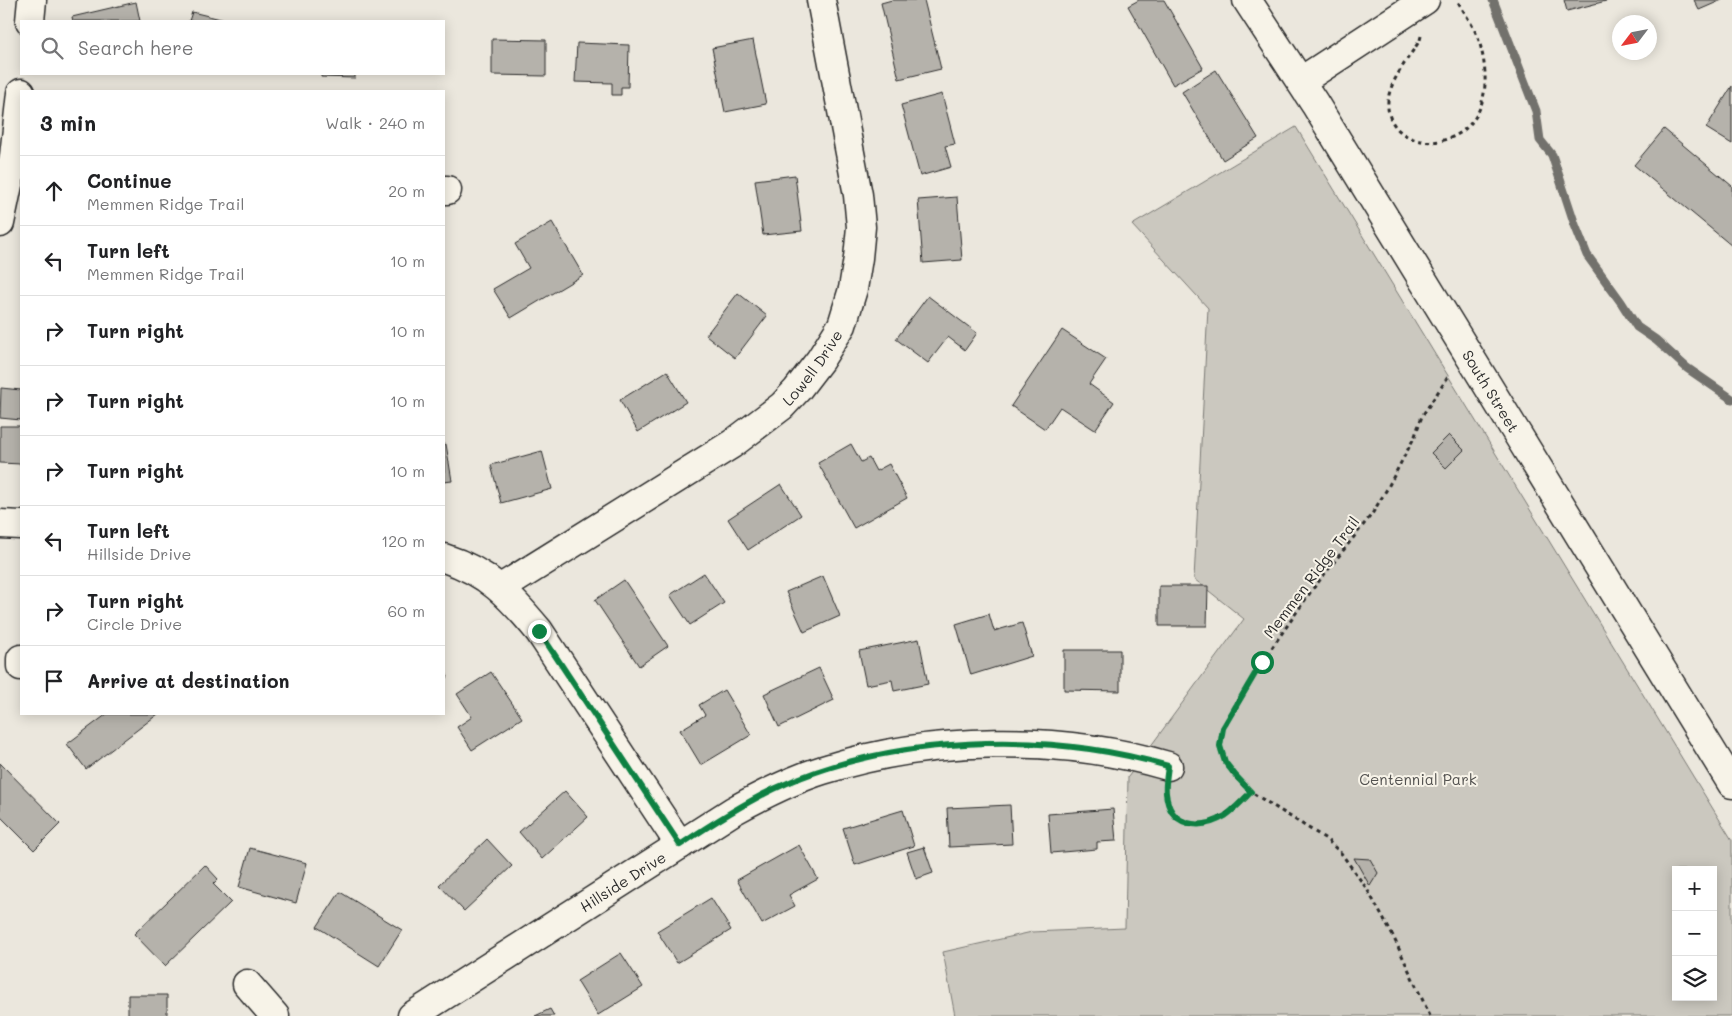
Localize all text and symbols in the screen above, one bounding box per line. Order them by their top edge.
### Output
north arrow [1612,15,1657,60]
search box [20,20,445,75]
icon: search [38,34,66,62]
text: Search here [78,35,194,60]
text: 3 min [40,109,96,136]
text: Walk · 240 m [325,112,425,133]
text: Continue [87,168,172,193]
icon: ahead [40,177,68,205]
text: 20 m [388,180,425,201]
text: Memmen Ridge Trail [87,193,244,214]
text: Turn left [87,238,170,263]
icon: left [40,247,68,275]
text: 10 m [390,250,425,271]
text: Memmen Ridge Trail [87,263,244,284]
icon: right [40,317,68,345]
text: Turn right [87,318,184,343]
text: 10 m [390,320,425,341]
street label: Lowell Drive [778,326,847,410]
street label: South Street [1458,346,1524,436]
icon: right [40,387,68,415]
text: Turn right [87,388,184,413]
text: 10 m [390,390,425,411]
icon: right [40,457,68,485]
text: Turn right [87,458,184,483]
text: 10 m [390,460,425,481]
street label: Memmen Ridge Trail [1259,512,1363,642]
text: Turn left [87,518,170,543]
icon: left [40,527,68,555]
text: 120 m [381,530,425,551]
text: Hillside Drive [87,543,191,564]
text: Turn right [87,588,184,613]
icon: right [40,597,68,625]
text: 60 m [388,600,425,621]
text: Circle Drive [87,613,182,634]
route end [528,620,551,643]
route start [1251,651,1274,674]
icon: arrive [40,667,68,695]
text: Arrive at destination [87,668,290,693]
park label: Centennial Park [1359,769,1477,789]
street label: Hillside Drive [576,847,669,916]
map controls [1672,866,1717,1001]
button: + [1672,866,1717,911]
button: − [1672,911,1717,956]
button: layers [1672,956,1717,1001]

